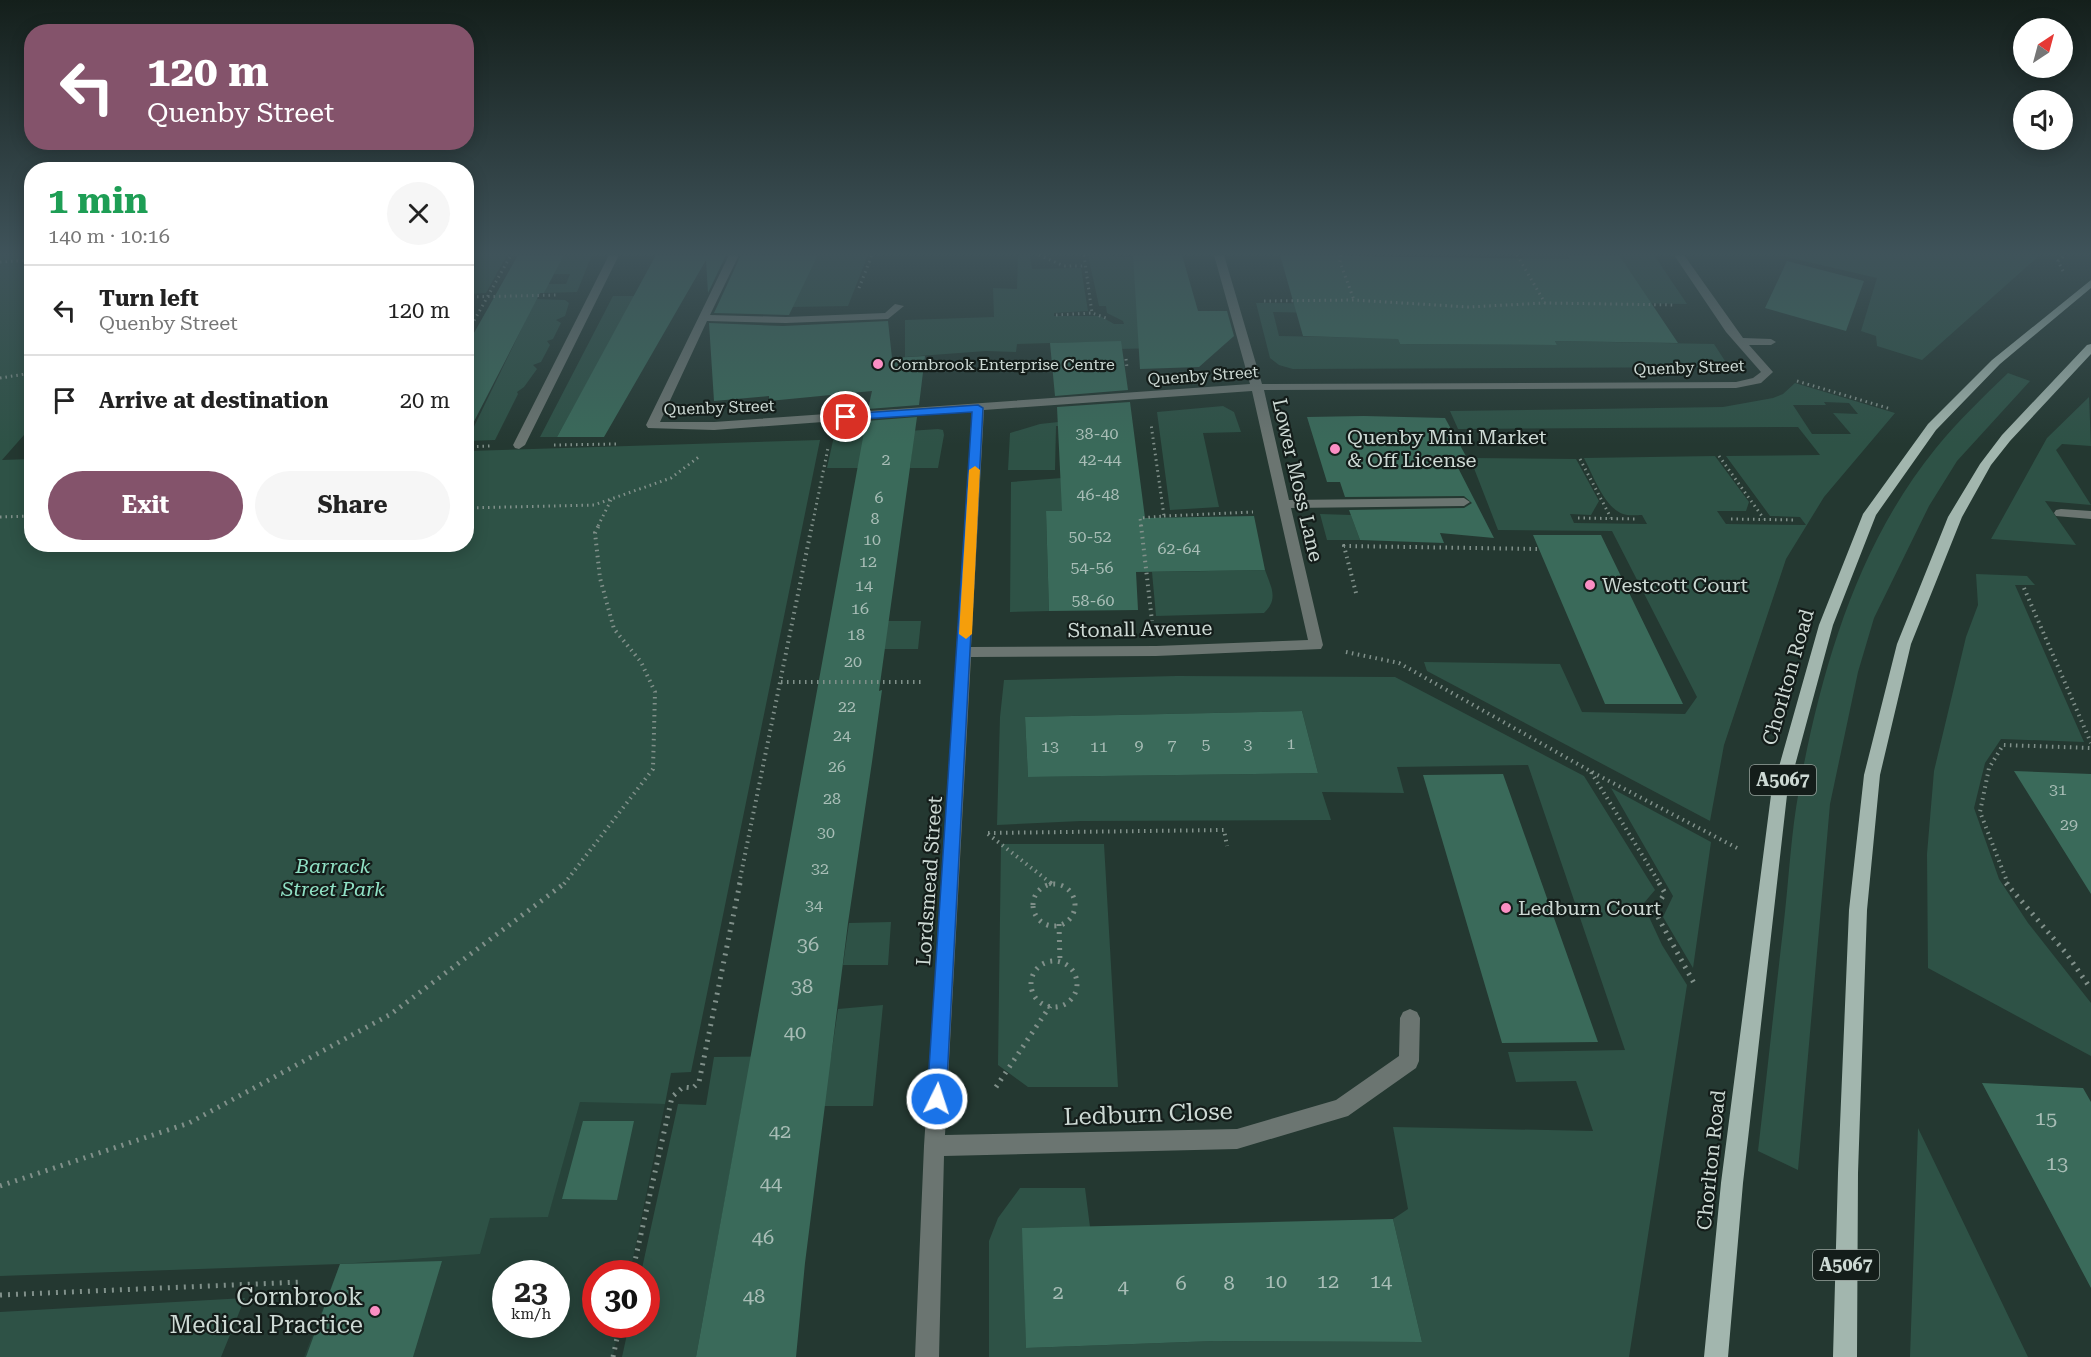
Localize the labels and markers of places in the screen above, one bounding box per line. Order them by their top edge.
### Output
place label: Cornbrook Enterprise Centre [890,355,1115,374]
marker: Cornbrook Enterprise Centre [871,357,885,371]
pin [820,391,871,442]
place label: Quenby Mini Market & Off License [1347,425,1547,472]
marker: Quenby Mini Market & Off License [1328,442,1342,456]
place label: Westcott Court [1602,573,1749,597]
marker: Westcott Court [1583,578,1597,592]
place label: Ledburn Court [1518,896,1662,920]
marker: Ledburn Court [1499,901,1513,915]
place label: Cornbrook Medical Practice [170,1283,363,1339]
marker: Cornbrook Medical Practice [368,1304,382,1318]

